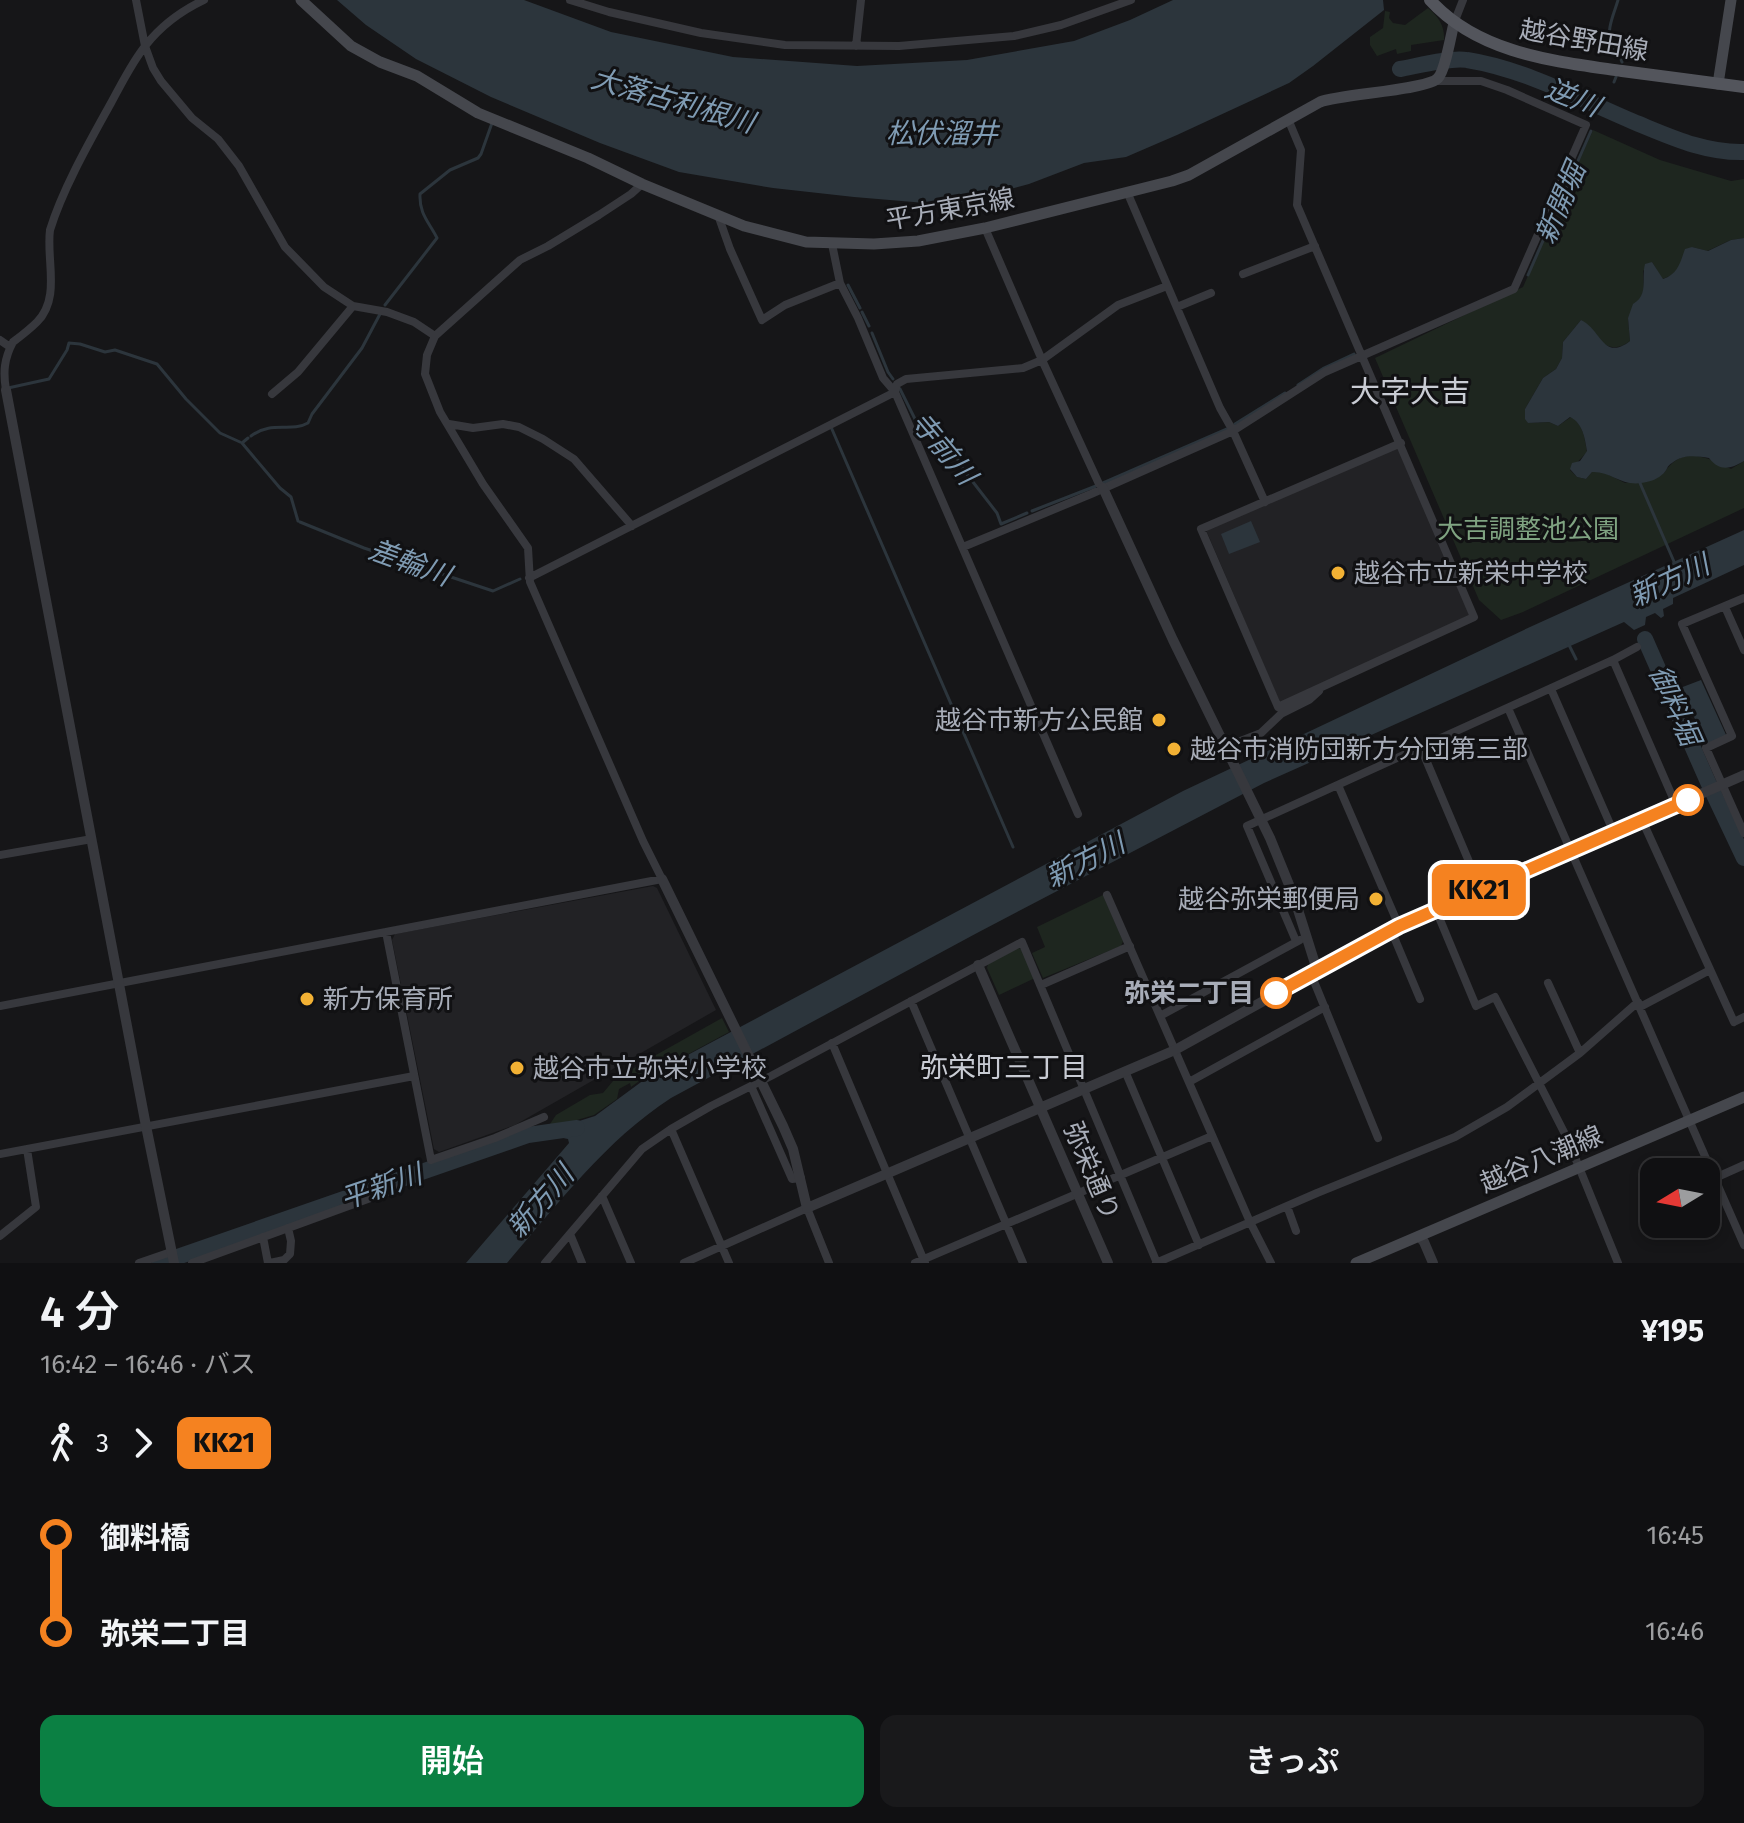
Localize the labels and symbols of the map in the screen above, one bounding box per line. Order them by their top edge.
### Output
street label: 越谷野田線 [1517,14,1651,67]
water label: 大落古利根川 [588,61,761,140]
water label: 逆川 [1541,72,1608,124]
water label: 松伏溜井 [886,117,1001,150]
water label: 新開堀 [1529,154,1594,248]
street label: 平方東京線 [883,183,1017,236]
district label: 大字大吉 [1350,374,1470,410]
water label: 寺前川 [904,406,985,493]
park label: 大吉調整池公園 [1437,514,1619,545]
water label: 差輪川 [365,533,458,593]
water label: 新方川 [1624,546,1717,613]
place label: 越谷市立新栄中学校 [1354,558,1588,589]
marker: 越谷市立新栄中学校 [1329,564,1347,582]
water label: 御料堀 [1642,660,1708,754]
place label: 越谷市新方公民館 [935,705,1143,736]
marker: 越谷市新方公民館 [1150,711,1168,729]
place label: 越谷市消防団新方分団第三部 [1190,734,1528,765]
marker: 越谷市消防団新方分団第三部 [1165,740,1183,758]
unlabelled marker [1673,785,1703,815]
water label: 新方川 [1040,825,1133,894]
line badge: KK21 [1423,864,1535,916]
place label: 越谷弥栄郵便局 [1178,884,1360,915]
marker: 越谷弥栄郵便局 [1367,890,1385,908]
place label: 弥栄二丁目 [1124,978,1254,1009]
marker: 弥栄二丁目 [1261,978,1291,1008]
place label: 新方保育所 [323,984,453,1015]
marker: 新方保育所 [298,990,316,1008]
district label: 弥栄町三丁目 [920,1051,1088,1084]
place label: 越谷市立弥栄小学校 [533,1053,767,1084]
marker: 越谷市立弥栄小学校 [508,1059,526,1077]
street label: 弥栄通り [1057,1117,1126,1225]
street label: 越谷八潮線 [1475,1120,1607,1199]
water label: 平新川 [336,1156,429,1216]
water label: 新方川 [500,1157,582,1244]
north arrow [1640,1158,1720,1238]

